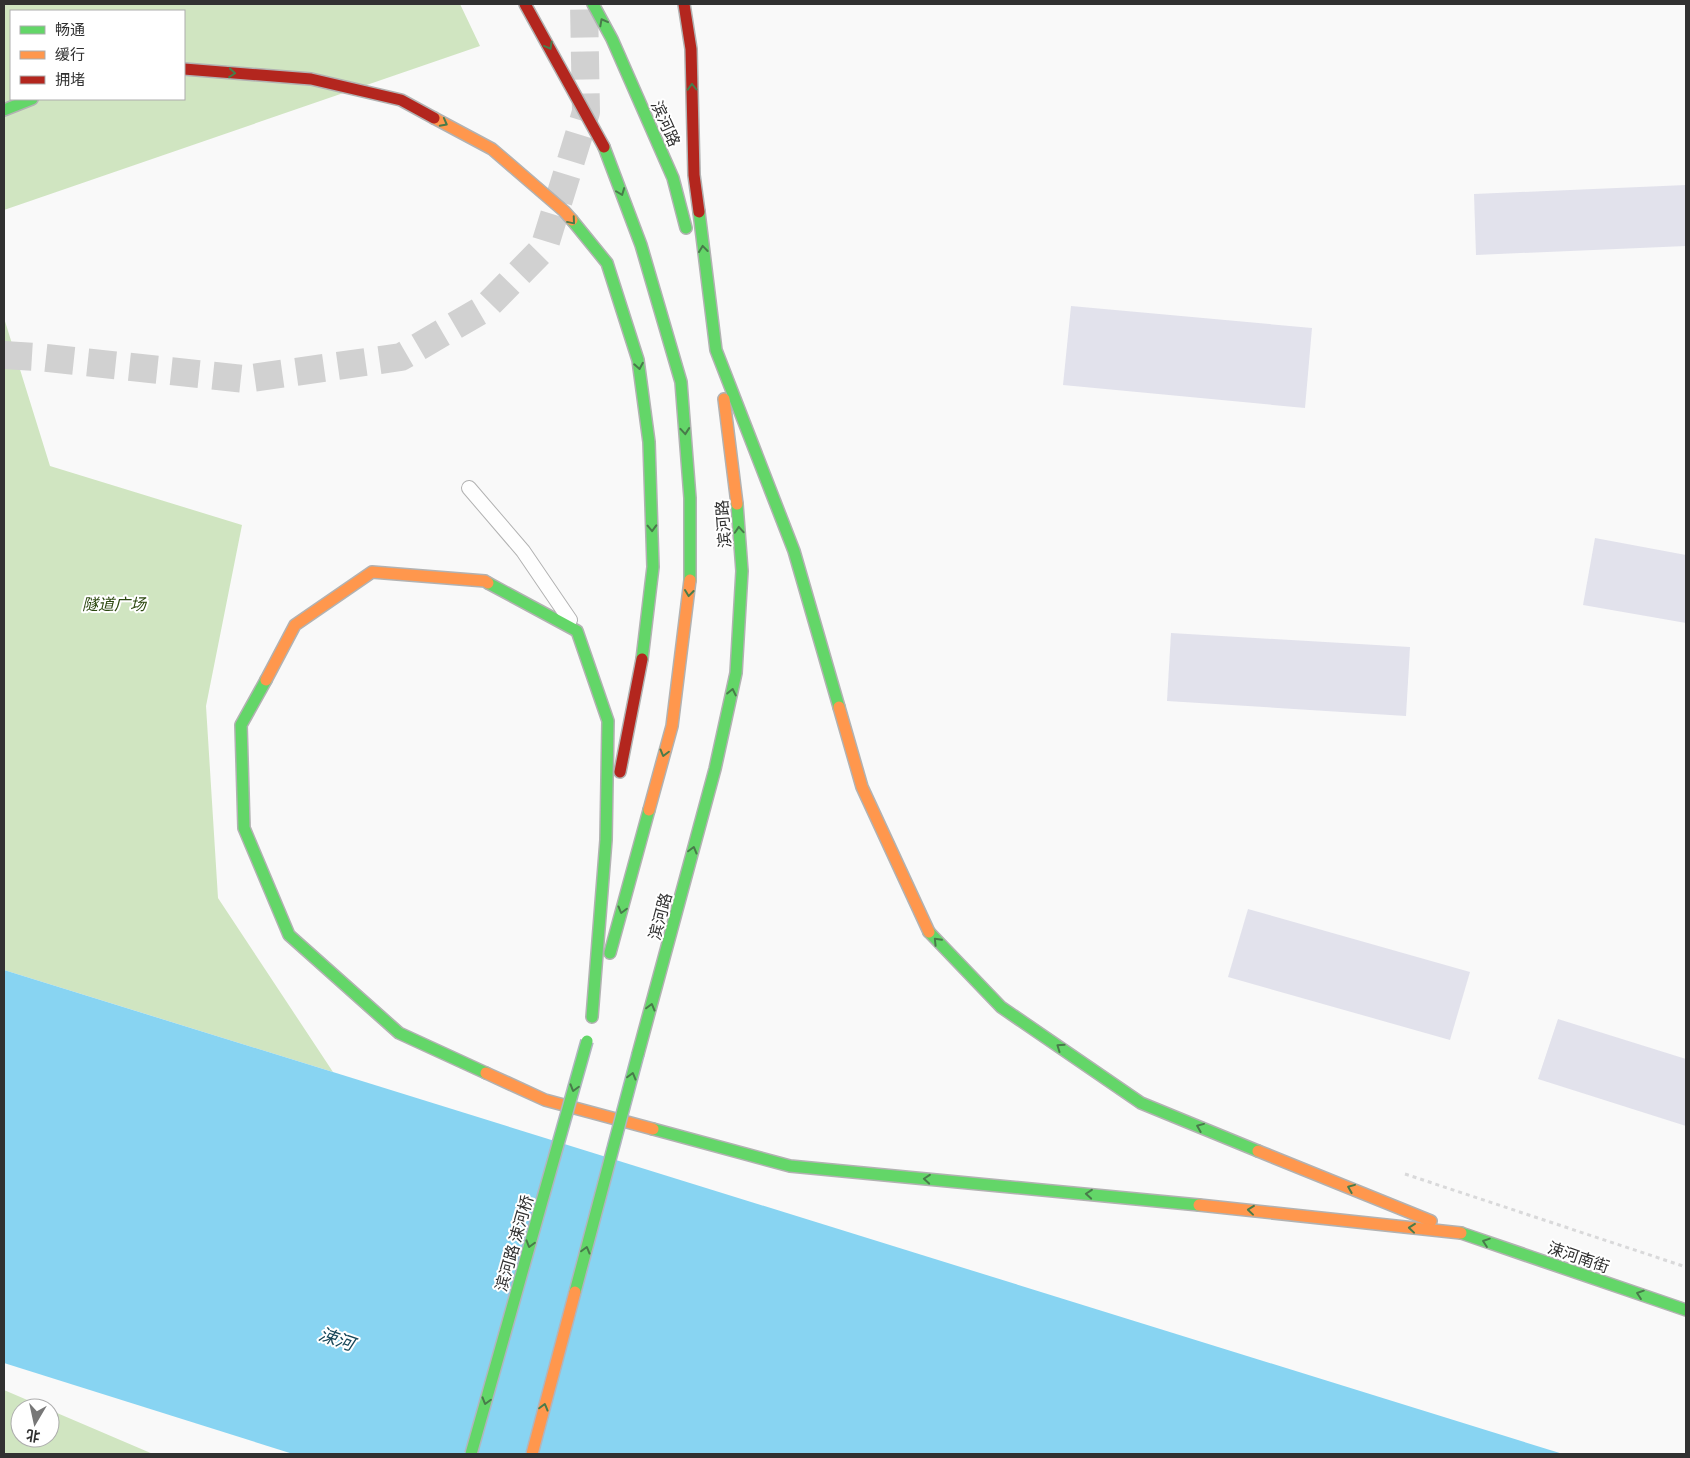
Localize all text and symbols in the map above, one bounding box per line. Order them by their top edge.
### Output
legend [10,10,185,100]
text: 畅通 [55,17,85,40]
one-way arrow [599,18,609,27]
one-way arrow [543,41,553,50]
text: 缓行 [55,42,85,65]
text: 拥堵 [55,67,85,90]
one-way arrow [229,67,237,78]
one-way arrow [687,83,697,91]
street label: 滨河路 [646,96,688,150]
one-way arrow [438,117,447,127]
one-way arrow [615,187,625,195]
one-way arrow [566,215,574,224]
one-way arrow [699,245,709,254]
one-way arrow [633,361,643,370]
one-way arrow [679,427,690,435]
street label: 滨河路 [708,499,736,549]
one-way arrow [647,524,657,532]
one-way arrow [734,526,745,534]
one-way arrow [684,589,695,597]
park label: 隧道广场 [82,591,148,615]
one-way arrow [726,688,736,696]
one-way arrow [659,749,670,758]
one-way arrow [688,846,698,854]
street label: 滨河路 [641,890,677,942]
one-way arrow [617,906,627,914]
one-way arrow [934,938,943,947]
one-way arrow [645,1003,655,1011]
one-way arrow [1056,1044,1065,1053]
one-way arrow [626,1072,637,1081]
one-way arrow [569,1083,579,1092]
one-way arrow [1196,1123,1205,1133]
one-way arrow [923,1174,931,1185]
one-way arrow [1347,1184,1356,1194]
one-way arrow [1085,1188,1093,1199]
street label: 滨河路 涑河桥 [488,1192,538,1294]
one-way arrow [1246,1205,1254,1216]
one-way arrow [1408,1223,1416,1234]
street label: 涑河南街 [1545,1234,1613,1278]
one-way arrow [1483,1238,1491,1248]
one-way arrow [525,1240,535,1248]
one-way arrow [580,1246,591,1255]
one-way arrow [1636,1290,1645,1300]
water label: 涑河 [316,1319,361,1358]
one-way arrow [481,1396,491,1404]
north arrow [10,1398,60,1448]
one-way arrow [539,1404,549,1412]
text: 北 [24,1426,41,1448]

